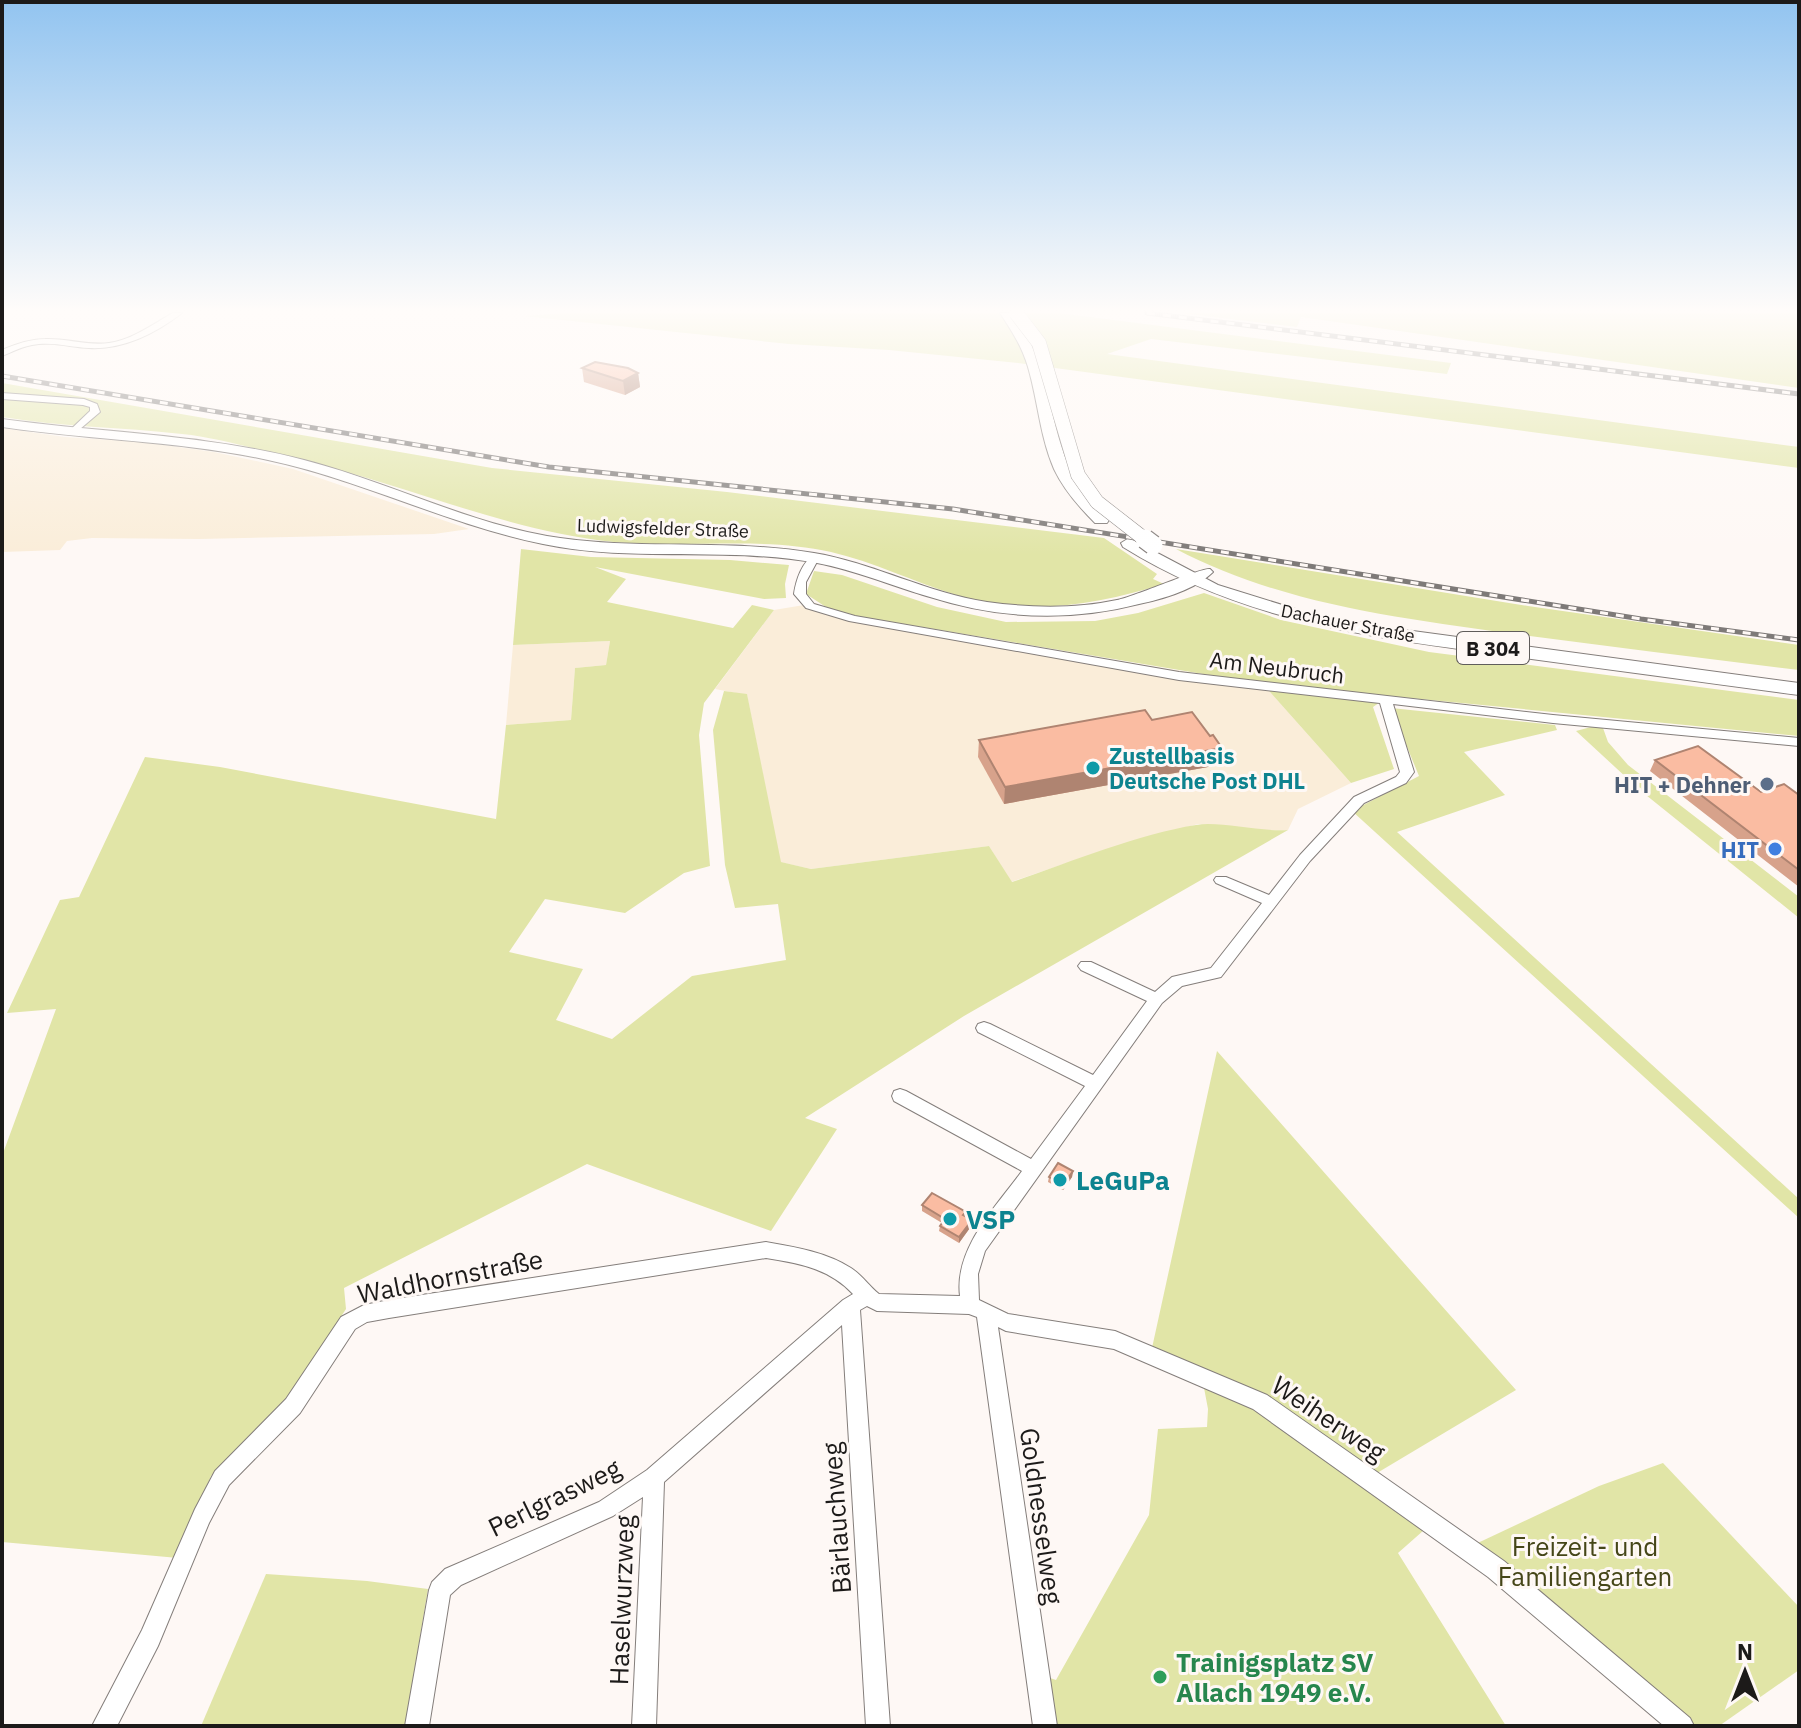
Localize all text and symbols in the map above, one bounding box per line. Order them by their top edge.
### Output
street label: Ludwigsfelder Straße [577,514,749,542]
street label: Dachauer Straße [1279,599,1417,647]
road number: B 304 [1457,632,1529,664]
street label: Am Neubruch [1208,644,1346,690]
place label: Zustellbasis Deutsche Post DHL [1109,741,1305,795]
marker: Zustellbasis Deutsche Post DHL [1084,759,1102,777]
place label: HIT + Dehner [1614,770,1751,799]
marker: HIT + Dehner [1758,775,1776,793]
place label: HIT [1721,835,1759,864]
marker: HIT [1766,840,1784,858]
place label: LeGuPa [1076,1163,1170,1197]
marker: LeGuPa [1051,1171,1069,1189]
place label: VSP [966,1202,1015,1236]
marker: VSP [941,1210,959,1228]
street label: Waldhornstraße [354,1241,546,1311]
street label: Weiherweg [1266,1368,1393,1469]
street label: Goldnesselweg [1013,1425,1071,1607]
street label: Bärlauchweg [814,1441,858,1595]
street label: Perlgrasweg [482,1450,626,1544]
street label: Haselwurzweg [601,1514,641,1686]
park label: Freizeit- und Familiengarten [1498,1529,1672,1593]
north arrow [1705,1632,1785,1712]
text: N [1737,1637,1753,1666]
place label: Trainigsplatz SV Allach 1949 e.V. [1176,1645,1373,1709]
marker: Trainigsplatz SV Allach 1949 e.V. [1151,1668,1169,1686]

